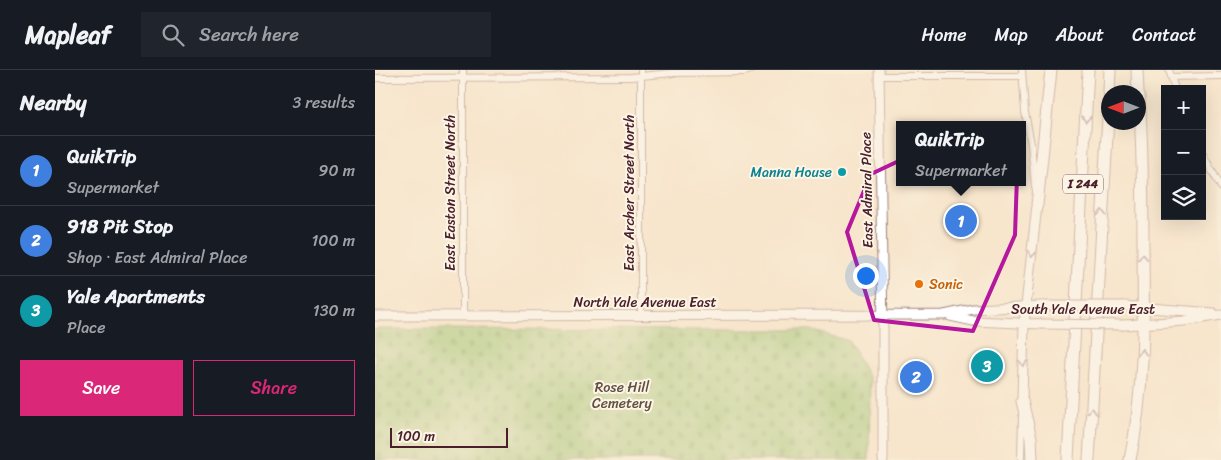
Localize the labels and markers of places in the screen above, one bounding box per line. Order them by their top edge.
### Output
place label: Manna House [751,160,832,185]
marker: Manna House [836,166,848,178]
pin: 1 [945,202,977,240]
place label: Sonic [929,272,963,297]
marker: Sonic [913,278,925,290]
pin: 3 [971,347,1003,385]
pin: 2 [900,358,932,396]

